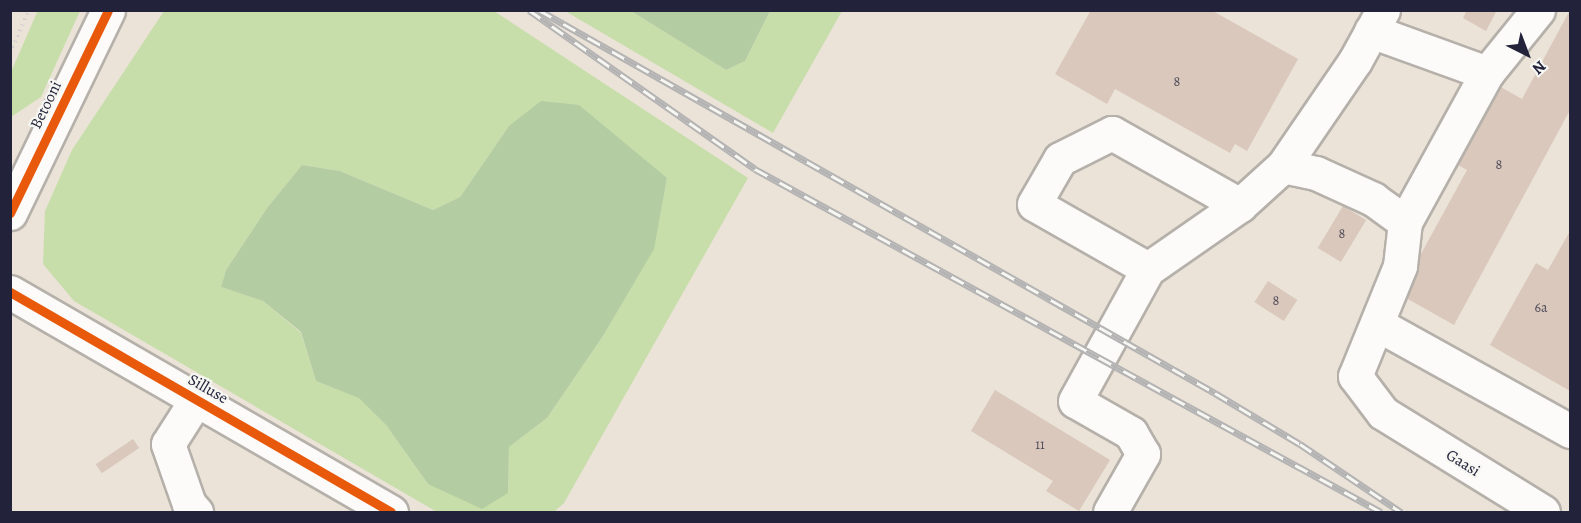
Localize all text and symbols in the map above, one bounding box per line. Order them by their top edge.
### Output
north arrow [1497,24,1557,84]
text: N [1527,55,1551,79]
house number: 8 [1174,74,1180,90]
street label: Betooni [26,78,66,132]
house number: 8 [1496,157,1502,173]
house number: 8 [1339,226,1345,242]
house number: 8 [1273,293,1279,309]
house number: 6a [1535,300,1547,316]
street label: Silluse [185,370,231,408]
house number: 11 [1035,437,1045,453]
street label: Gaasi [1442,445,1484,481]

